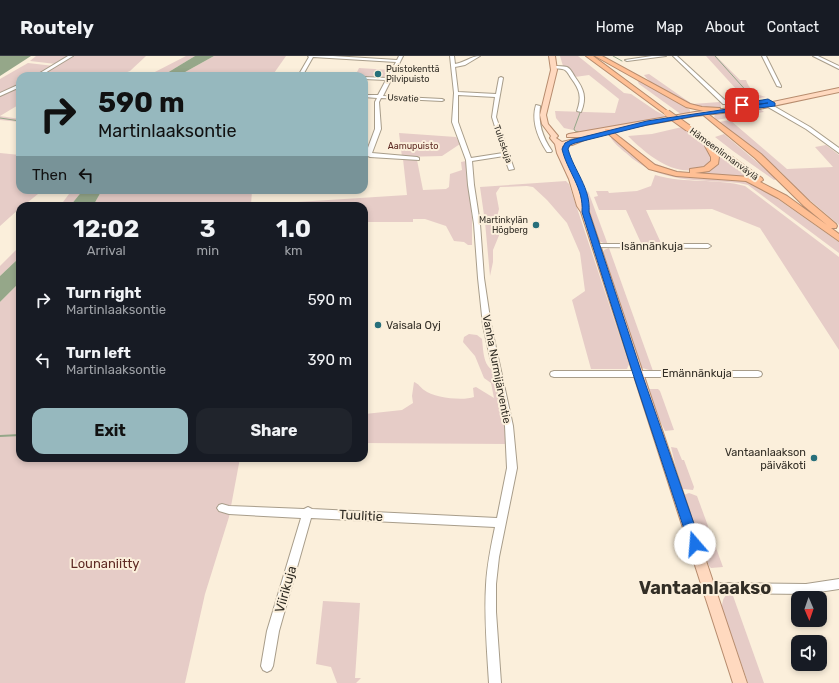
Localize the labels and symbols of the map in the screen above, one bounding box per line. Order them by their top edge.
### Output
place label: Puistokenttä Pilvipuisto [386,64,440,84]
marker: Puistokenttä Pilvipuisto [373,69,383,79]
pin [725,88,759,122]
street label: Usvatie [387,92,419,104]
street label: Tuluskuja [492,124,514,164]
street label: Hämeenlinnanväylä [688,126,760,182]
park label: Aamupuisto [388,141,438,151]
place label: Martinkylän Högberg [479,215,528,235]
marker: Martinkylän Högberg [531,220,541,230]
street label: Isännänkuja [621,240,683,253]
street label: Vanha Nurmijärventie [480,314,513,425]
place label: Vaisala Oyj [386,319,441,332]
marker: Vaisala Oyj [373,320,383,330]
street label: Emännänkuja [662,367,732,380]
place label: Vantaanlaakson päiväkoti [725,446,806,472]
marker: Vantaanlaakson päiväkoti [809,453,819,463]
street label: Tuulitie [339,507,383,524]
position arrow [674,523,716,565]
park label: Lounaniitty [70,556,140,571]
street label: Viirikuja [272,564,299,614]
district label: Vantaanlaakso [639,577,771,599]
north arrow [791,591,827,627]

